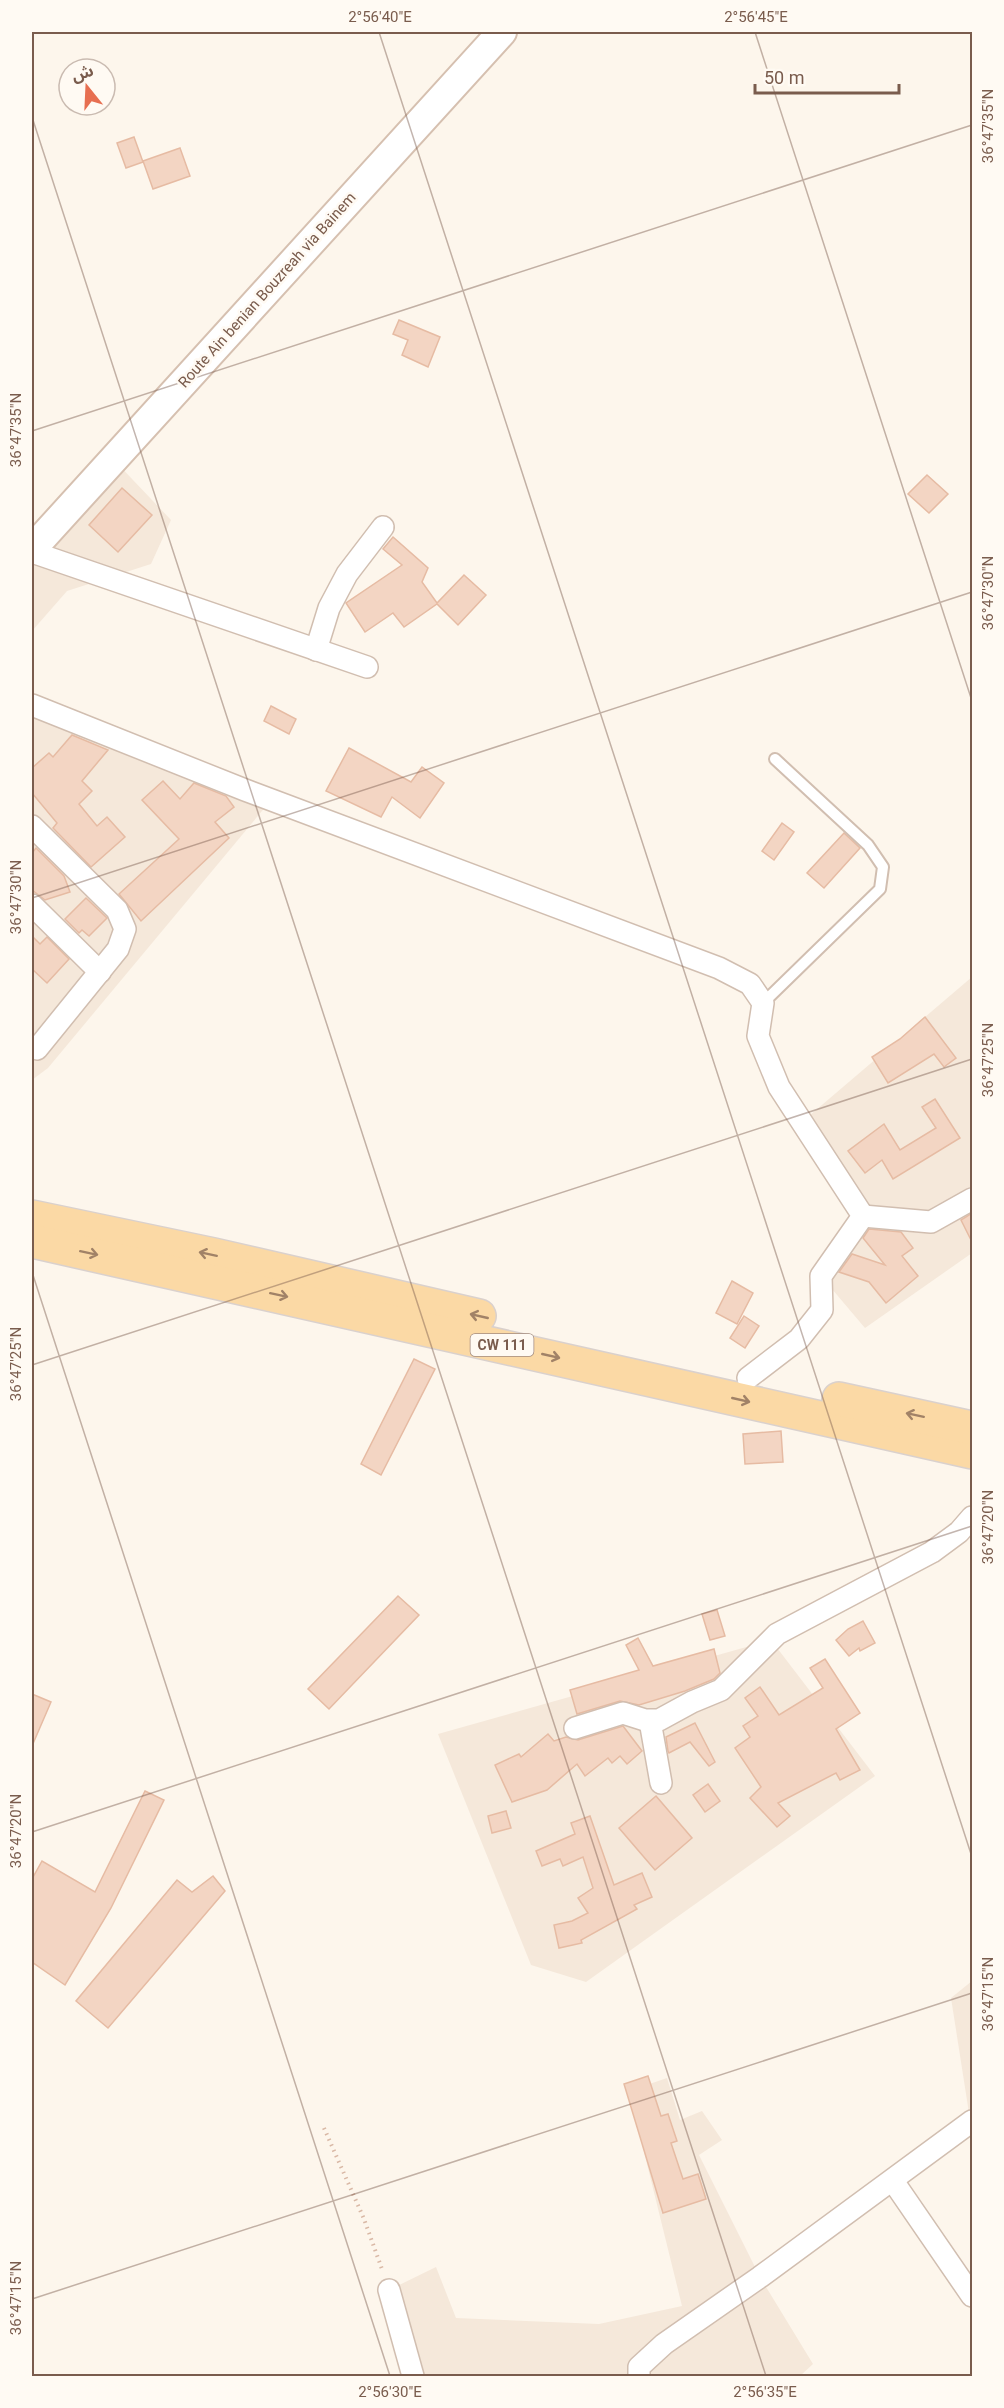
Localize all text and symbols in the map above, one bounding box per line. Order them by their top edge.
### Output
text: 2°56'40"E [348,8,412,26]
text: 2°56'45"E [724,8,788,26]
north arrow [57,57,117,117]
scale bar [755,57,899,95]
text: ش [69,61,96,86]
text: 50 m [764,67,804,88]
text: 36°47'35"N [979,89,997,163]
street label: Route Ain benian Bouzreah via Bainem [174,189,360,391]
text: 36°47'35"N [7,393,25,467]
text: 36°47'30"N [979,556,997,630]
text: 36°47'30"N [7,860,25,934]
text: 36°47'25"N [979,1023,997,1097]
one-way arrow [79,1248,98,1260]
one-way arrow [198,1248,218,1259]
one-way arrow [269,1290,288,1302]
one-way arrow [470,1310,489,1322]
text: 36°47'25"N [7,1327,25,1401]
road number: CW 111 [470,1334,534,1356]
one-way arrow [542,1351,561,1363]
one-way arrow [732,1394,751,1406]
one-way arrow [906,1409,926,1420]
text: 36°47'20"N [979,1490,997,1564]
text: 36°47'20"N [7,1794,25,1868]
text: 36°47'15"N [979,1957,997,2031]
text: 36°47'15"N [7,2261,25,2335]
text: 2°56'30"E [358,2383,422,2401]
text: 2°56'35"E [733,2383,797,2401]

